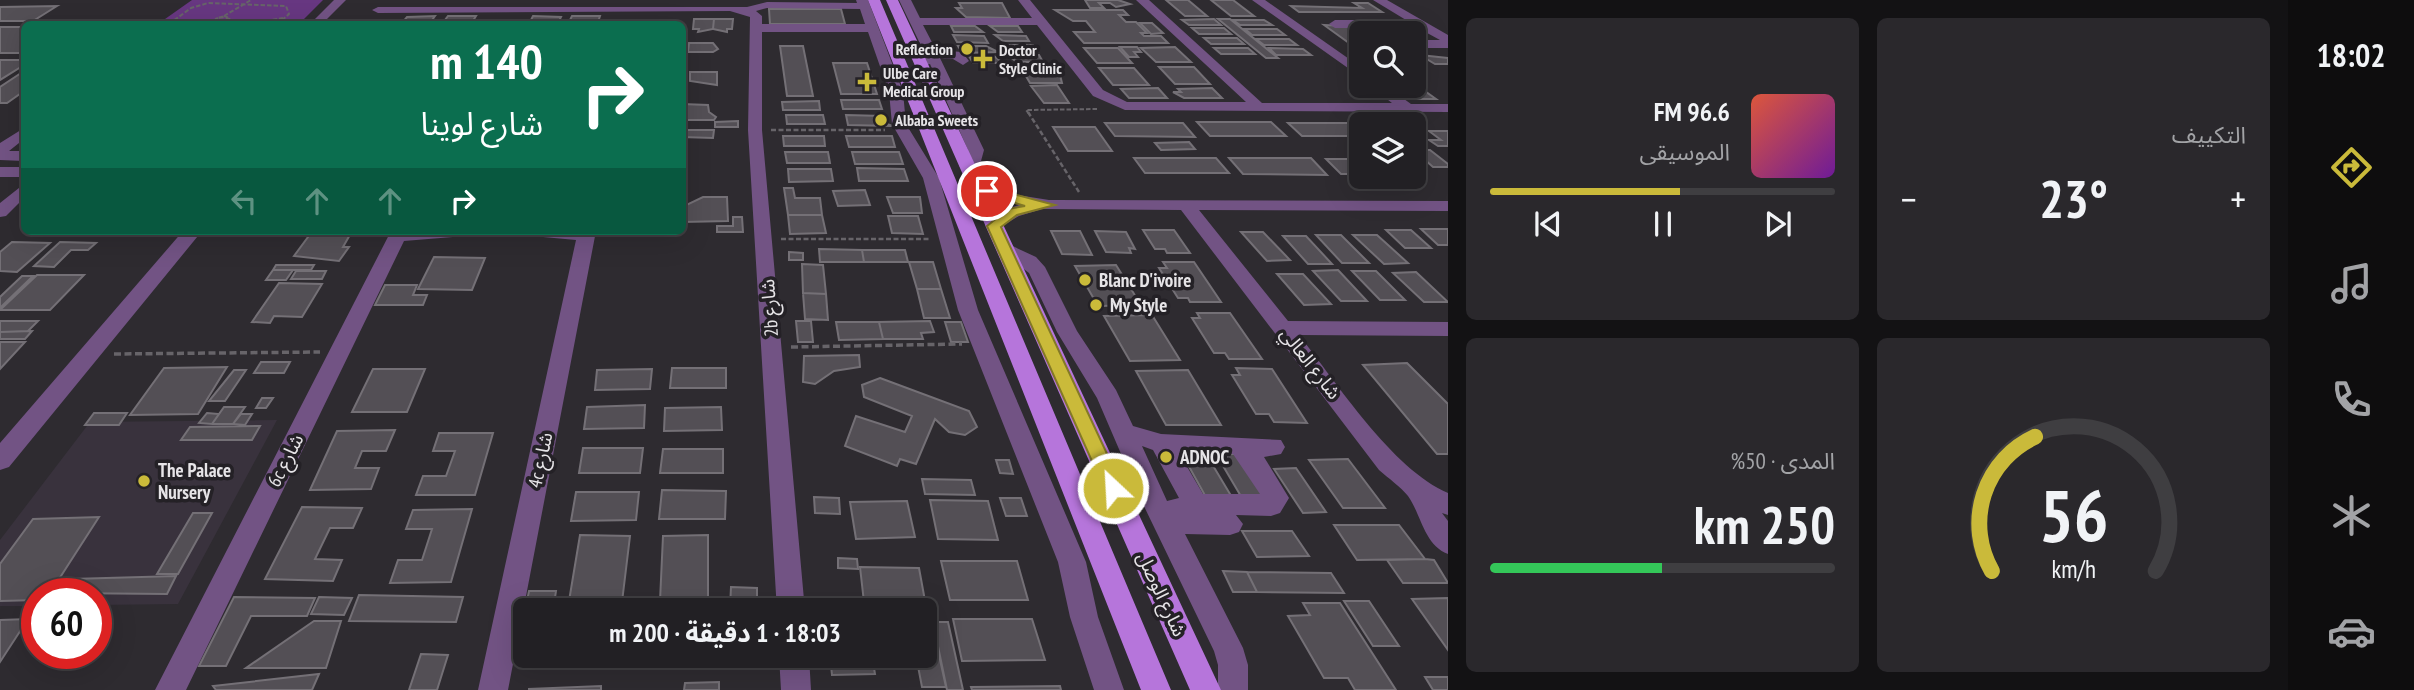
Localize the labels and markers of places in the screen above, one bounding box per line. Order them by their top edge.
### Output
place label: Reflection [896,39,953,59]
place label: Doctor Style Clinic [999,40,1062,78]
marker: Reflection [959,41,975,57]
marker: Doctor Style Clinic [973,49,993,69]
place label: Ulbe Care Medical Group [883,63,965,101]
marker: Ulbe Care Medical Group [857,72,877,92]
place label: Albaba Sweets [894,110,978,130]
marker: Albaba Sweets [873,112,889,128]
pin [957,161,1017,221]
place label: Blanc D'ivoire [1099,268,1191,292]
marker: Blanc D'ivoire [1077,272,1093,288]
place label: My Style [1110,293,1167,317]
marker: My Style [1088,297,1104,313]
place label: ADNOC [1179,445,1229,469]
marker: ADNOC [1158,449,1174,465]
place label: The Palace Nursery [158,458,231,504]
marker: The Palace Nursery [136,473,152,489]

